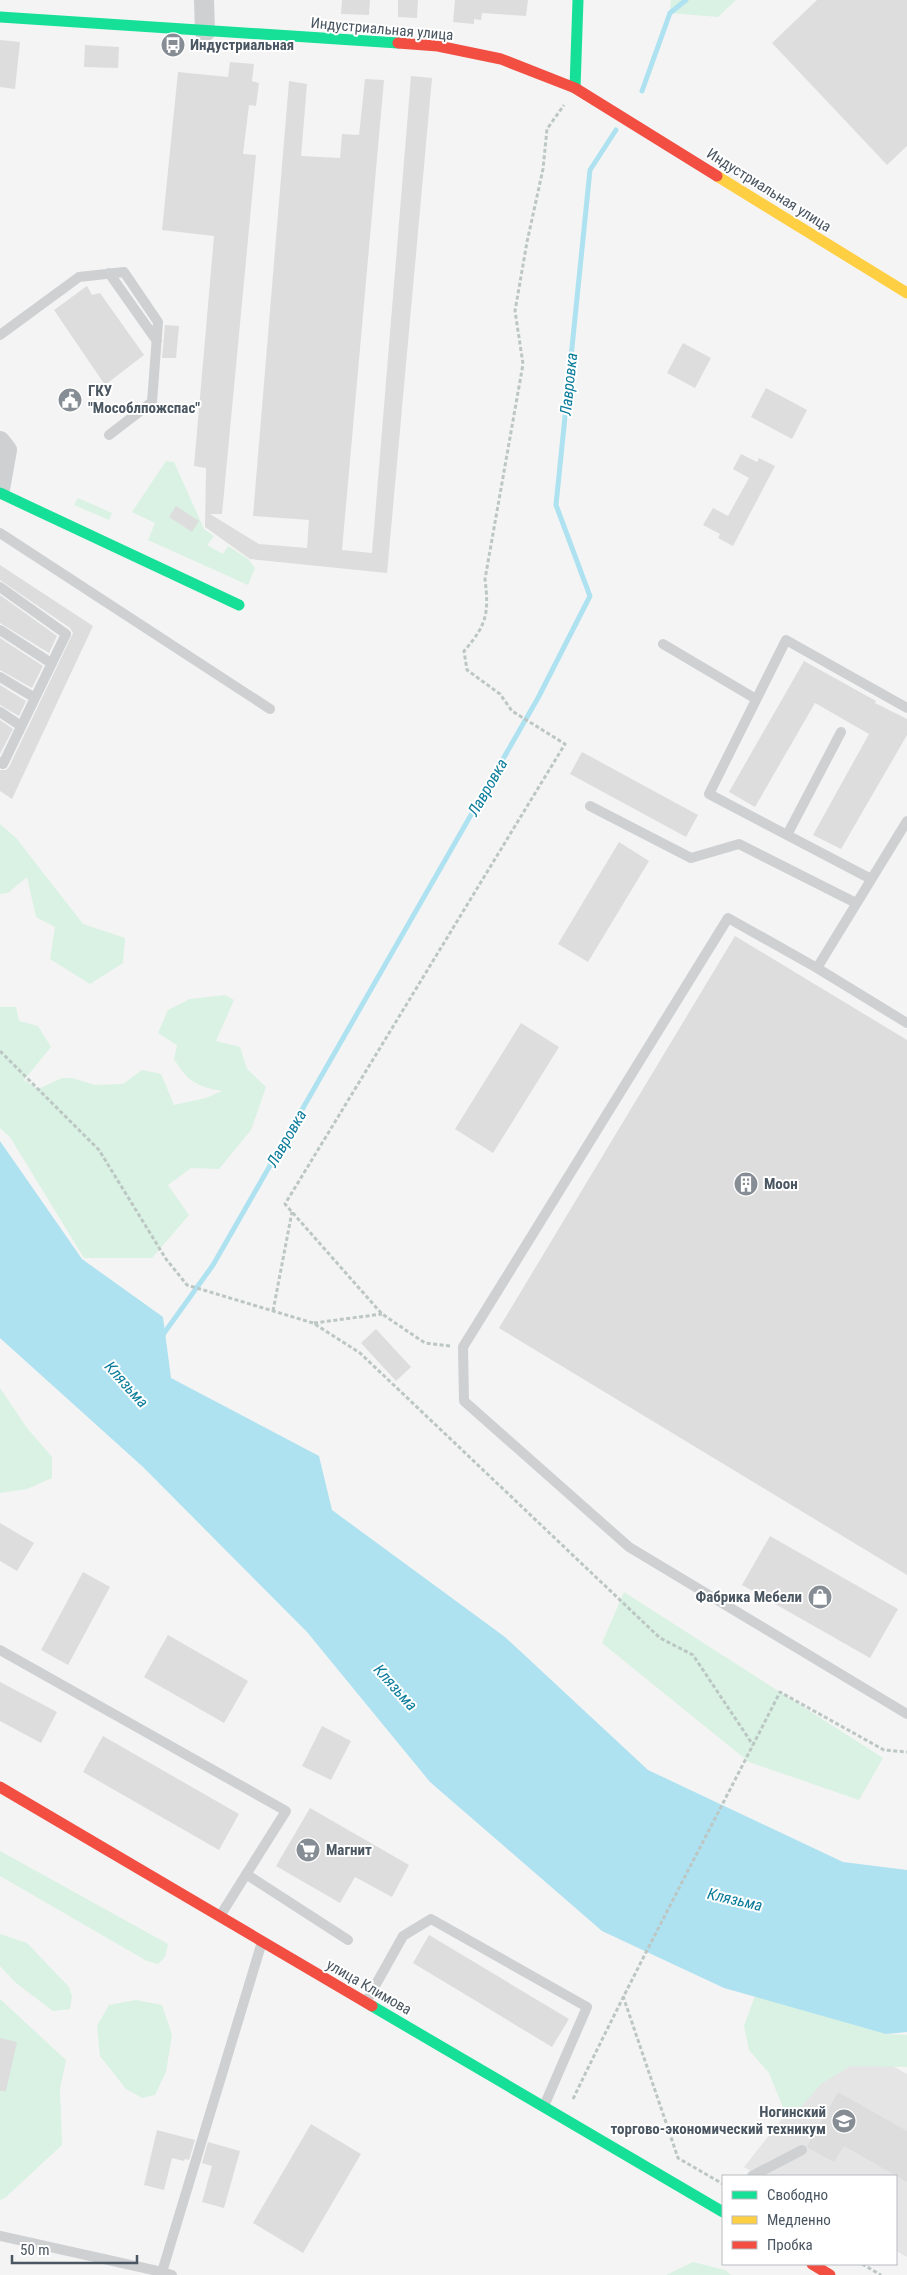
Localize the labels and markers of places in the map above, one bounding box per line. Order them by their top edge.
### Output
bus stop icon: Индустриальная [160,32,186,58]
place label: Индустриальная [190,36,294,54]
place label: ГКУ "Мособлпожспас" [88,382,200,417]
public building icon: ГКУ "Мособлпожспас" [57,387,83,413]
building icon: Моон [733,1171,759,1197]
place label: Моон [764,1175,798,1193]
shop icon: Фабрика Мебели [807,1584,833,1610]
place label: Фабрика Мебели [695,1588,802,1606]
supermarket icon: Магнит [295,1837,321,1863]
place label: Магнит [326,1841,372,1859]
place label: Ногинский торгово-экономический техникум [611,2103,826,2138]
school or university icon: Ногинский торгово-экономический техникум [831,2108,857,2134]

